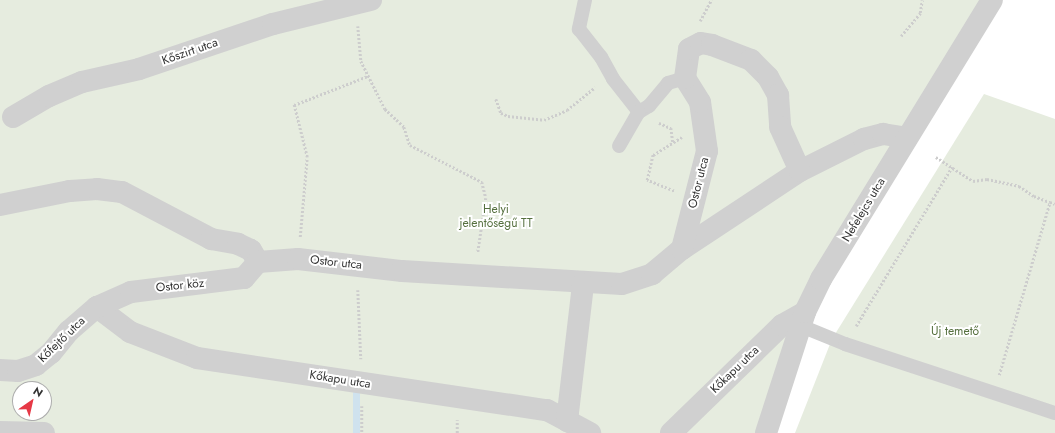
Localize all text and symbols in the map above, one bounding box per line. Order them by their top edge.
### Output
street label: Kőszirt utca [160,36,220,68]
street label: Ostor utca [686,156,712,210]
street label: Nefelejcs utca [839,175,889,245]
park label: Helyi jelentőségű TT [459,203,533,231]
street label: Ostor utca [309,253,363,273]
street label: Ostor köz [155,276,205,296]
street label: Kőfejtő utca [36,314,88,366]
park label: Új temető [931,325,979,339]
street label: Kőkapu utca [708,343,762,397]
street label: Kőkapu utca [308,368,372,392]
north arrow [12,381,52,421]
text: N [30,383,46,401]

